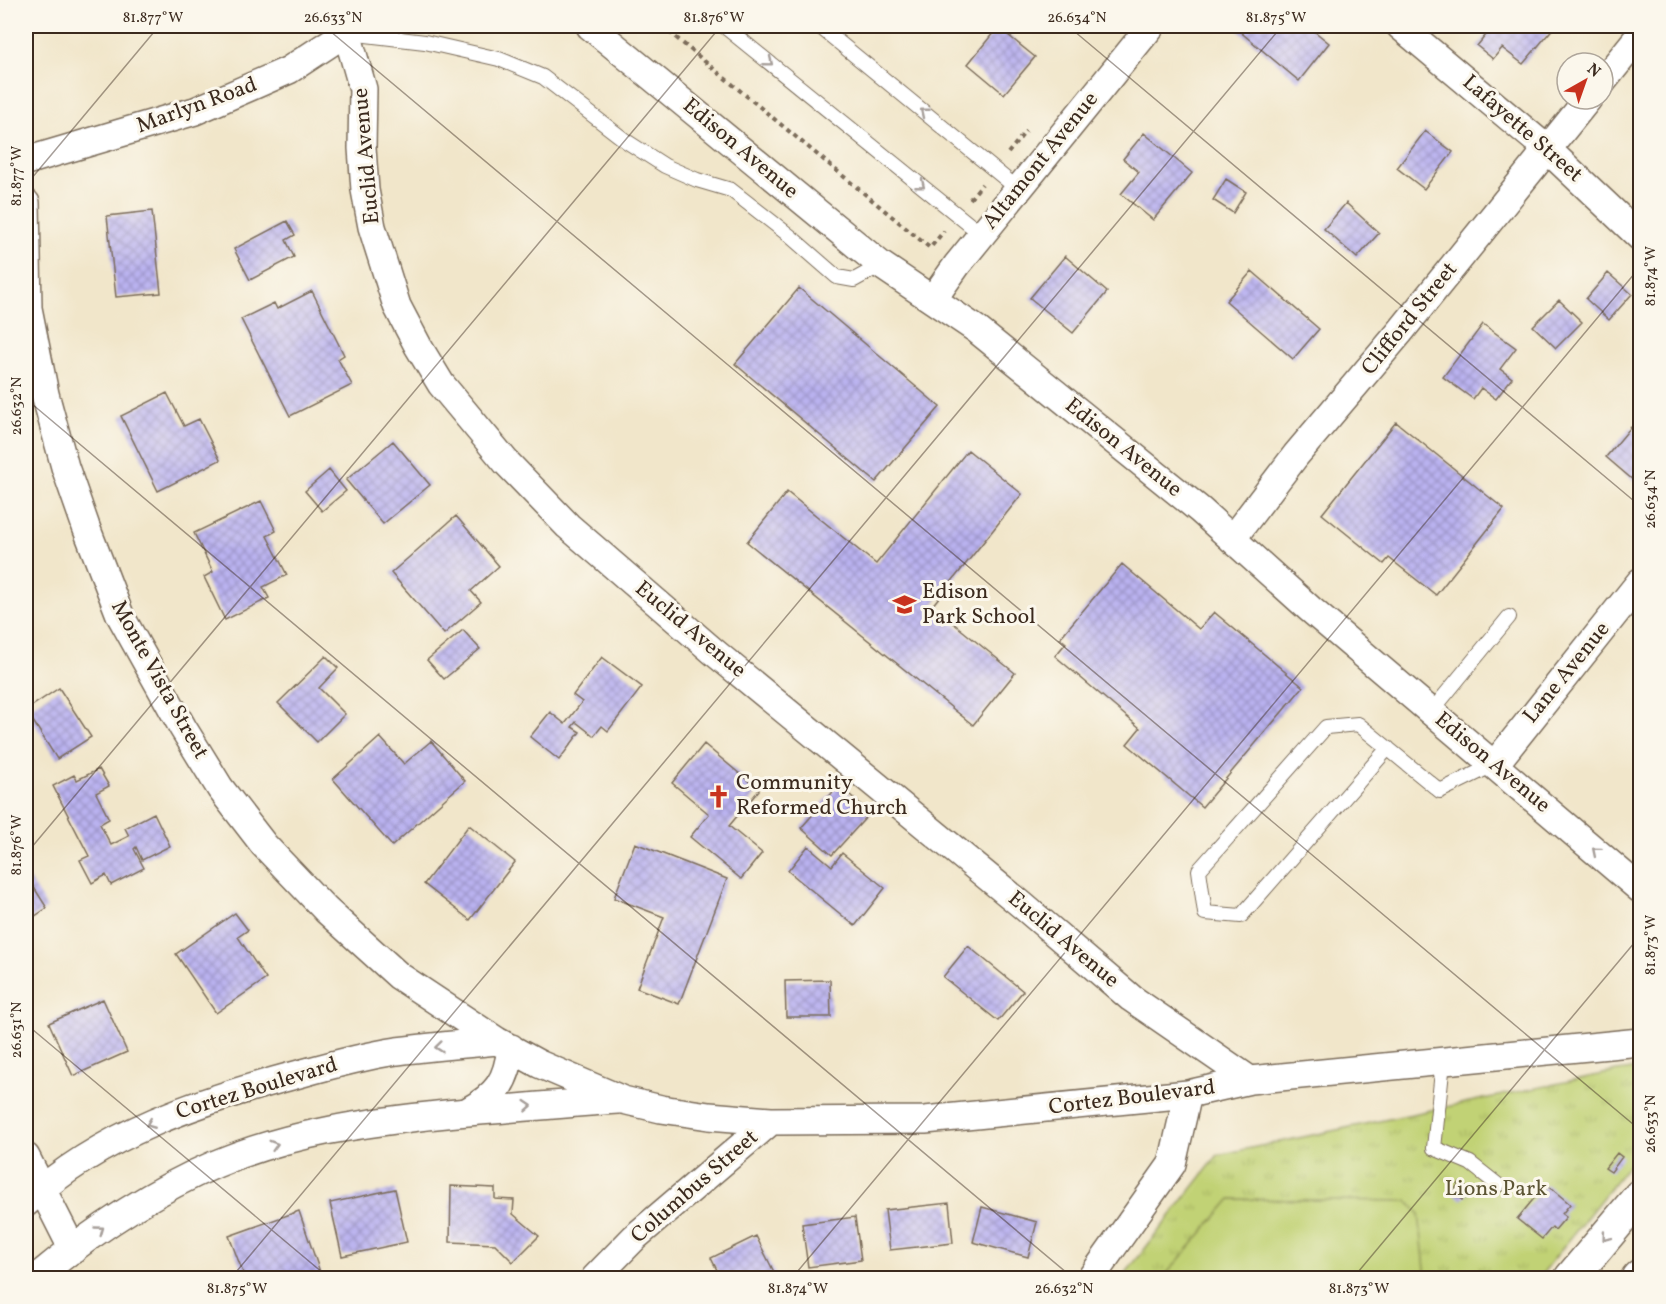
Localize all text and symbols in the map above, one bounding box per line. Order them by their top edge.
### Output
text: 81.877°W [123,8,183,29]
text: 26.633°N [304,8,362,29]
text: 81.876°W [684,8,744,29]
text: 26.634°N [1047,8,1107,29]
text: 81.875°W [1246,8,1306,29]
north arrow [1555,51,1615,111]
one-way arrow [762,55,773,66]
text: N [1582,59,1605,83]
street label: Lafayette Street [1455,68,1589,190]
street label: Marlyn Road [132,70,262,142]
street label: Euclid Avenue [346,86,388,226]
street label: Altamont Avenue [976,86,1106,236]
street label: Edison Avenue [675,91,805,207]
one-way arrow [920,108,931,119]
text: 81.877°W [7,146,28,206]
one-way arrow [914,178,925,189]
text: 81.874°W [1641,246,1662,306]
street label: Clifford Street [1355,256,1466,382]
text: 26.632°N [7,377,28,435]
street label: Edison Avenue [1058,391,1188,505]
text: 26.634°N [1641,469,1662,529]
street label: Euclid Avenue [628,574,752,686]
place label: Edison Park School [922,577,1036,633]
school or university icon: Edison Park School [891,592,917,618]
street label: Monte Vista Street [102,595,216,765]
street label: Lane Avenue [1516,615,1618,731]
street label: Edison Avenue [1427,705,1557,821]
place label: Community Reformed Church [736,768,908,824]
church icon: Community Reformed Church [705,783,731,809]
text: 81.876°W [7,815,28,875]
one-way arrow [1592,848,1603,859]
street label: Euclid Avenue [1001,884,1125,996]
text: 81.873°W [1641,915,1662,975]
text: 26.631°N [7,1002,28,1058]
one-way arrow [434,1040,443,1053]
street label: Cortez Boulevard [172,1050,342,1128]
street label: Cortez Boulevard [1047,1072,1217,1124]
text: 26.633°N [1641,1095,1662,1153]
one-way arrow [524,1100,533,1113]
one-way arrow [145,1117,156,1129]
street label: Columbus Street [624,1123,766,1251]
one-way arrow [268,1140,279,1152]
park label: Lions Park [1445,1174,1547,1205]
one-way arrow [93,1227,104,1238]
one-way arrow [1602,1230,1613,1241]
text: 81.875°W [207,1279,267,1300]
text: 81.874°W [768,1279,828,1300]
text: 26.632°N [1035,1279,1093,1300]
text: 81.873°W [1329,1279,1389,1300]

